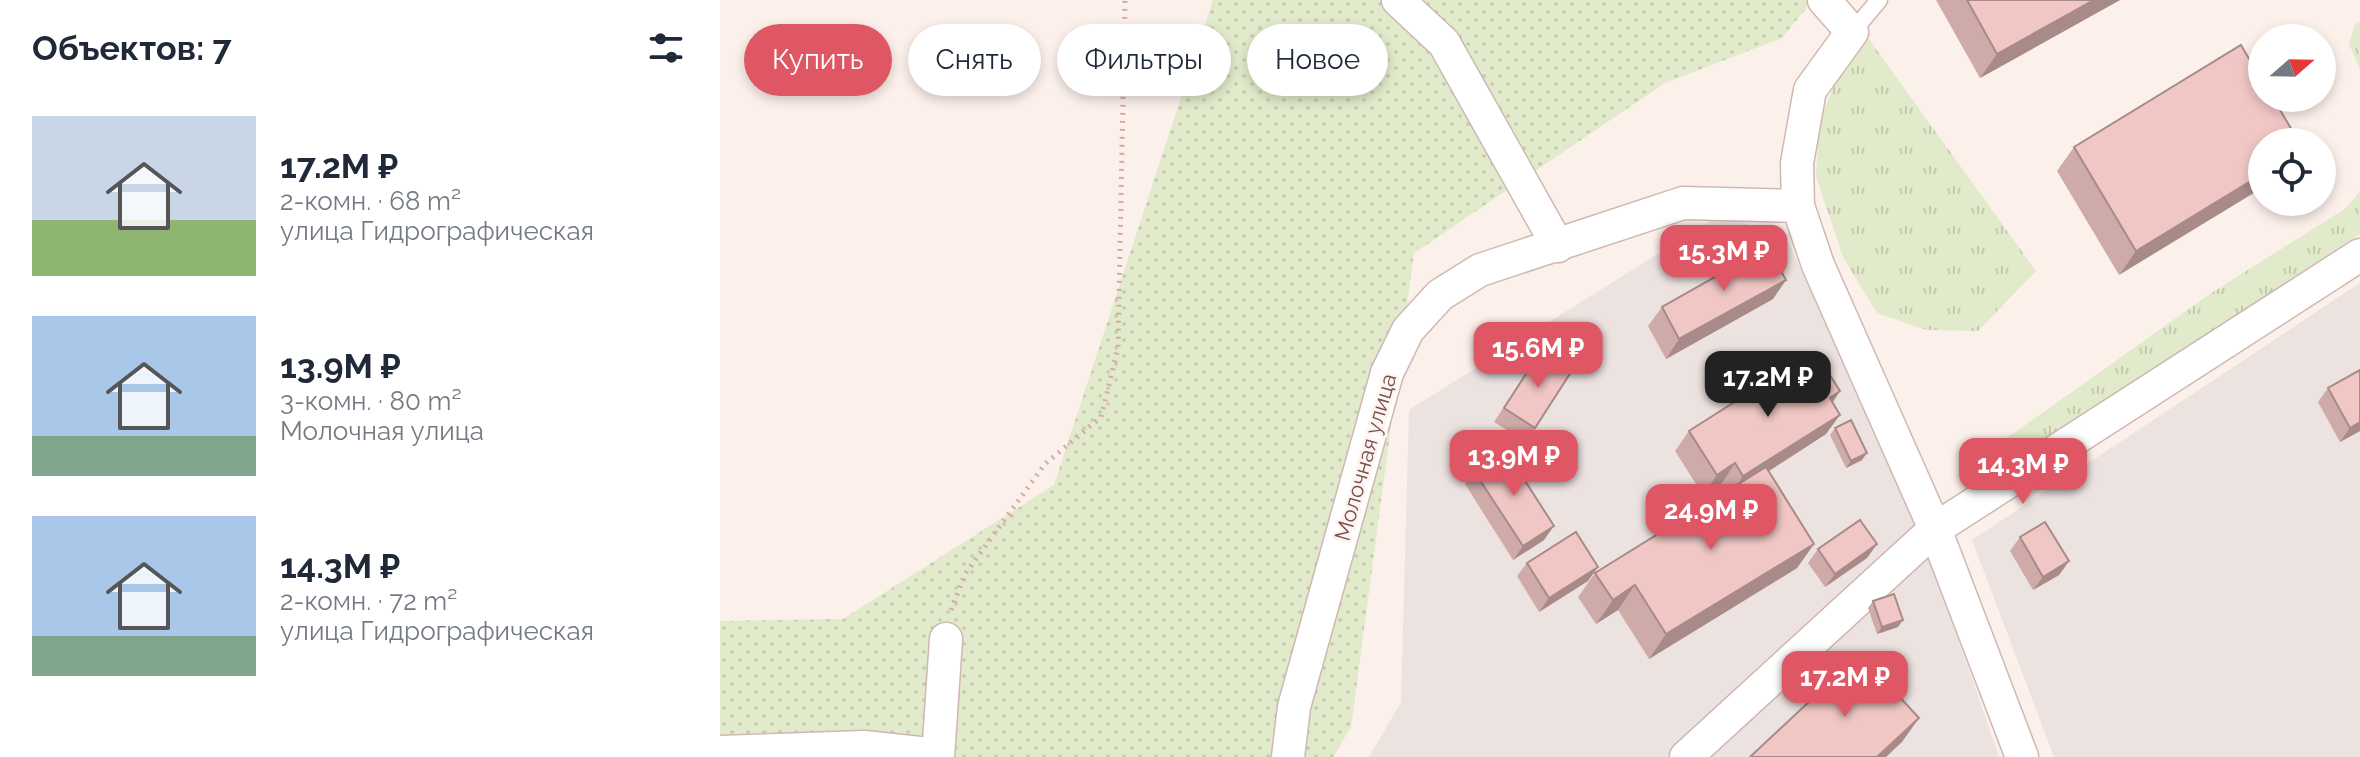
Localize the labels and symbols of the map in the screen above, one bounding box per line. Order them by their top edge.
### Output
north arrow [2248,24,2336,112]
pin: 15.3M ₽ [1650,225,1798,293]
pin: 15.6M ₽ [1464,322,1612,390]
pin: 17.2M ₽ [1694,351,1842,419]
street label: Молочная улица [1329,370,1401,544]
pin: 13.9M ₽ [1440,430,1588,498]
pin: 14.3M ₽ [1949,438,2097,506]
pin: 24.9M ₽ [1637,484,1785,552]
pin: 17.2M ₽ [1771,651,1919,719]

